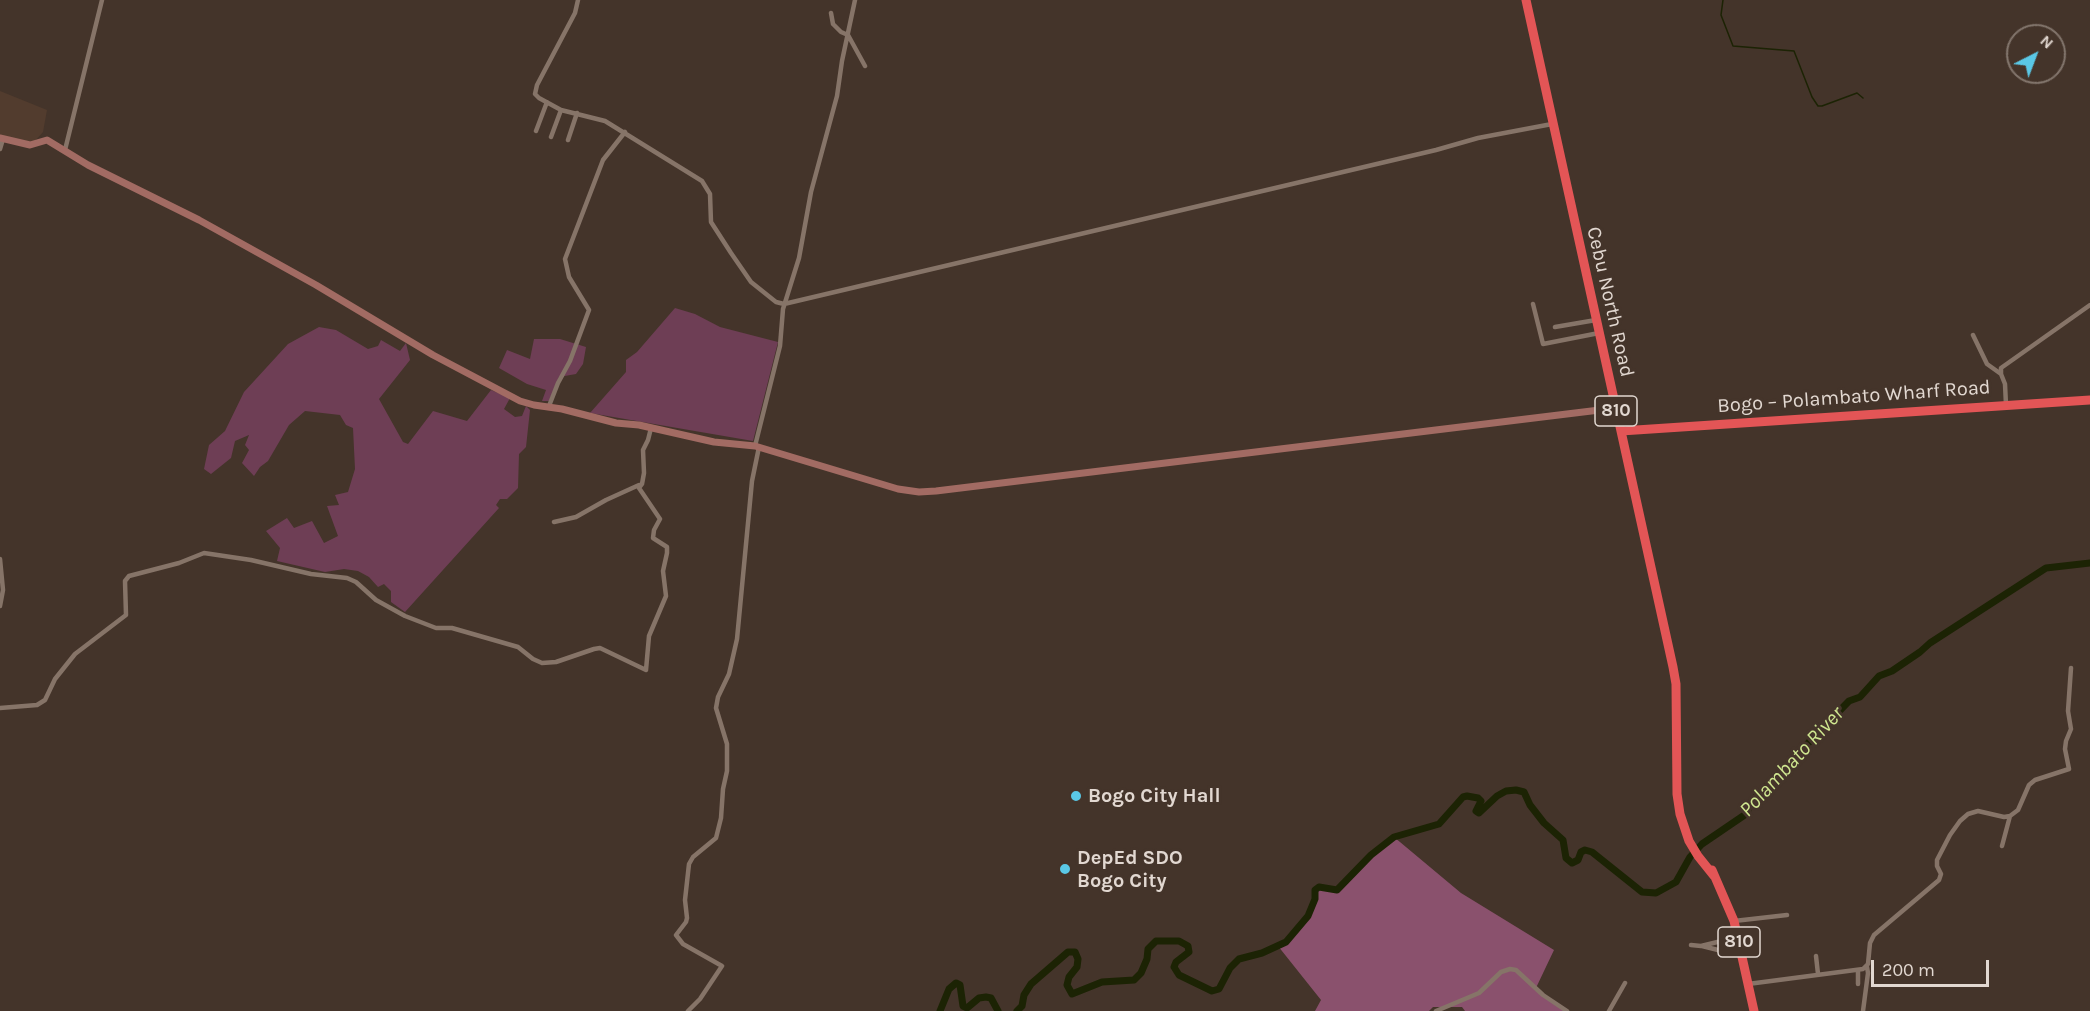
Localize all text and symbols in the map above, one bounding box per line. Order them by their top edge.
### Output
north arrow [2006,24,2066,84]
text: N [2036,31,2058,53]
street label: Cebu North Road [1581,225,1639,379]
street label: Bogo – Polambato Wharf Road [1717,375,1991,419]
road number: 810 [1595,396,1637,426]
water label: Polambato River [1735,702,1849,822]
place label: Bogo City Hall [1088,784,1221,808]
marker: Bogo City Hall [1069,789,1083,803]
place label: DepEd SDO Bogo City [1077,846,1183,893]
marker: DepEd SDO Bogo City [1058,862,1072,876]
road number: 810 [1718,927,1760,957]
scale bar [1874,948,1992,986]
text: 200 m [1882,959,1935,981]

